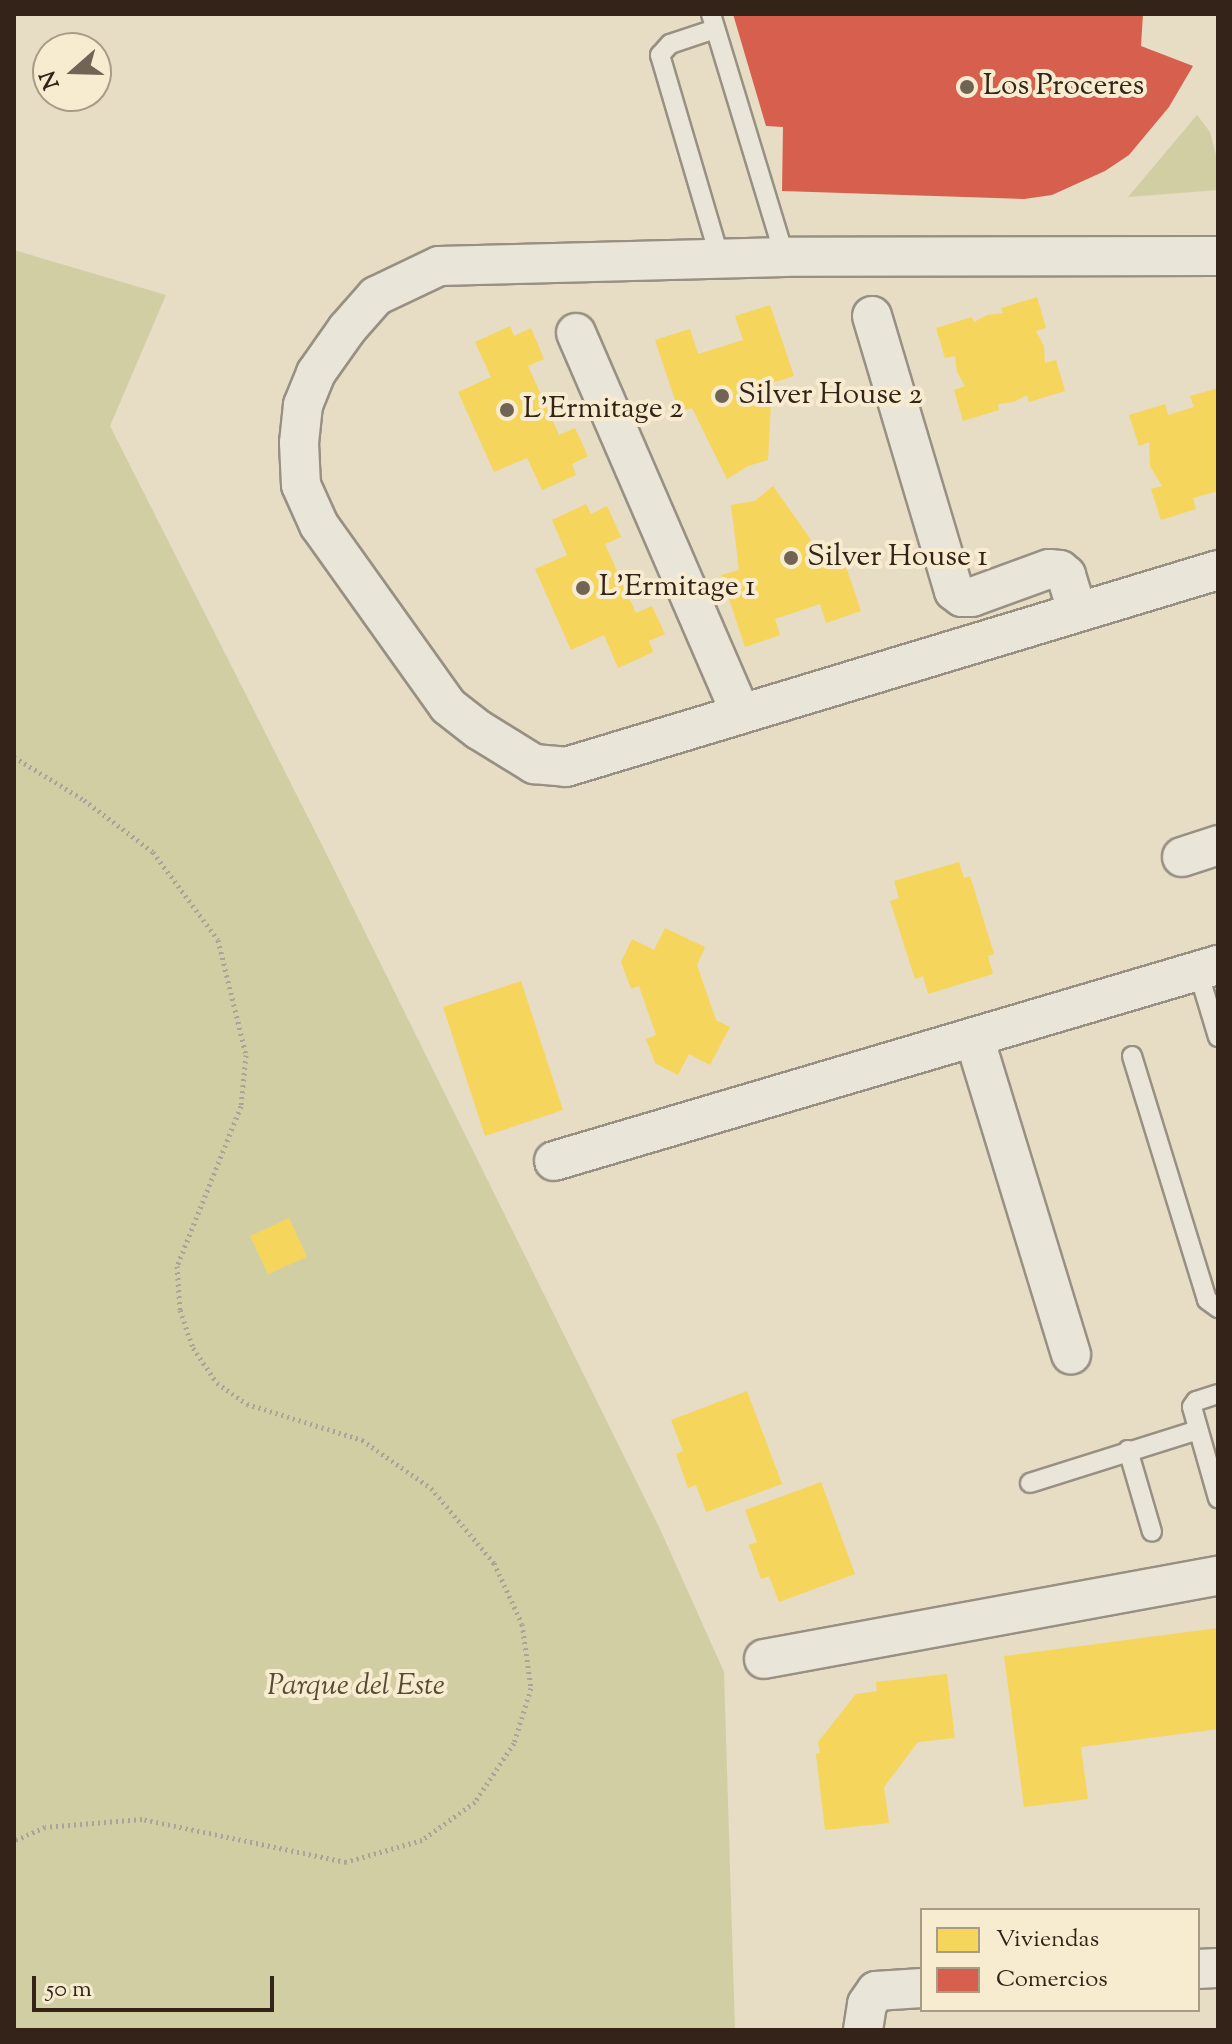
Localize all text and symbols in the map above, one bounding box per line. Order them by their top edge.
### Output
north arrow [32,32,112,112]
text: N [33,66,69,93]
place label: Los Proceres [983,69,1144,105]
marker: Los Proceres [958,78,976,96]
place label: Silver House 2 [738,378,923,414]
marker: Silver House 2 [713,387,731,405]
place label: L'Ermitage 2 [523,392,683,428]
marker: L'Ermitage 2 [498,401,516,419]
place label: Silver House 1 [807,540,988,576]
marker: Silver House 1 [782,549,800,567]
place label: L'Ermitage 1 [599,570,755,606]
marker: L'Ermitage 1 [574,579,592,597]
park label: Parque del Este [267,1669,445,1705]
legend [920,1908,1200,2012]
text: Viviendas [996,1923,1099,1957]
scale bar [36,1960,278,2010]
text: Comercios [996,1963,1108,1997]
text: 50 m [46,1973,92,2007]

